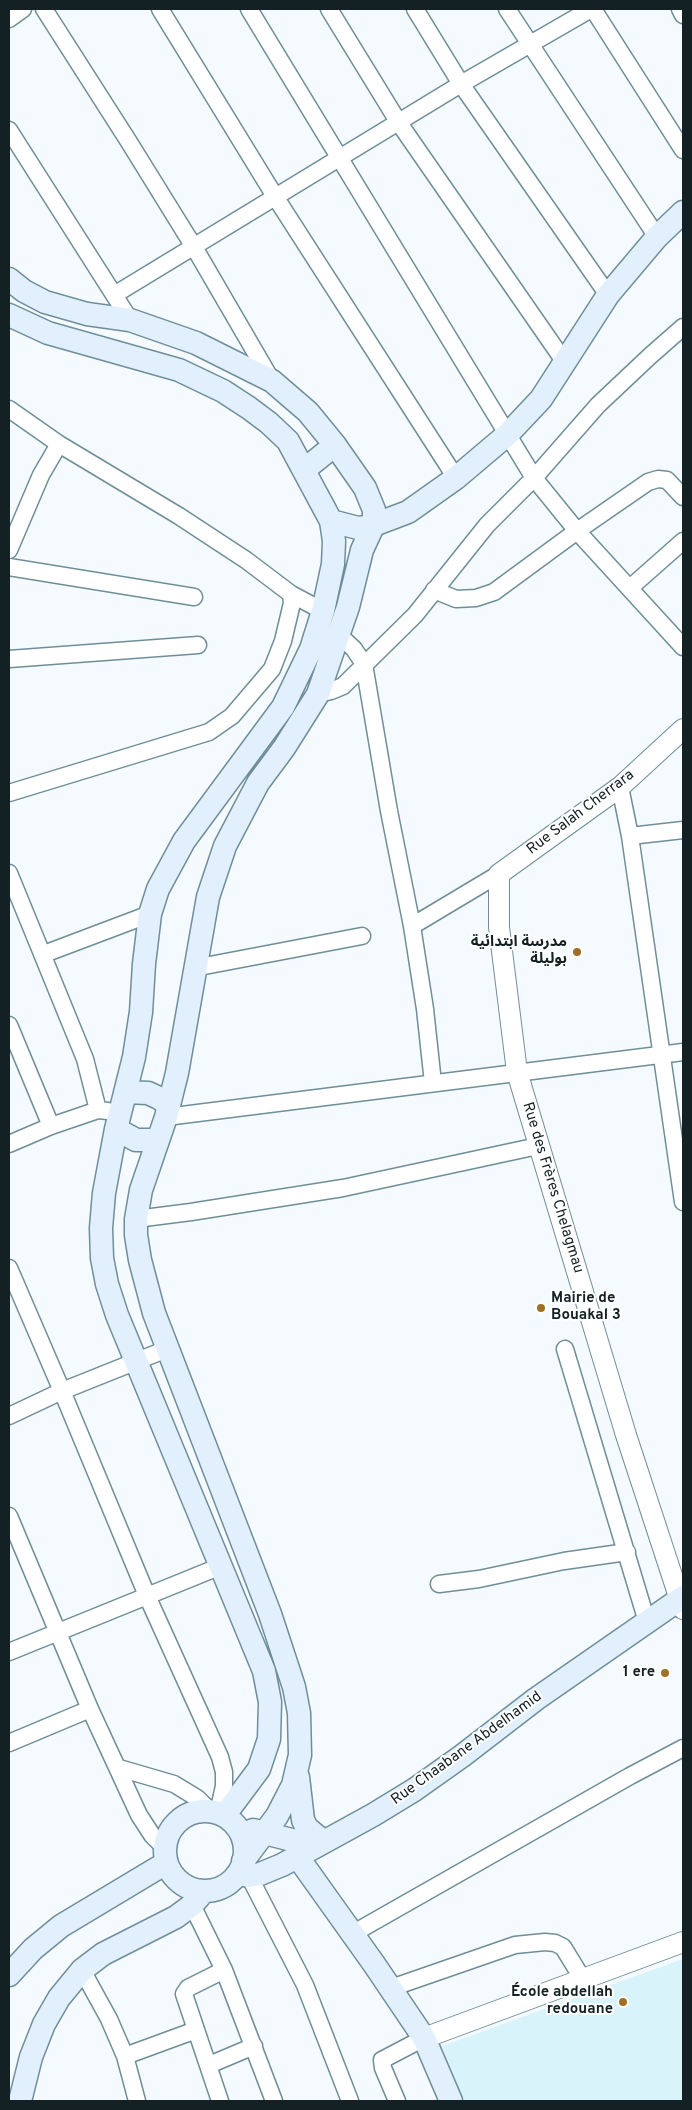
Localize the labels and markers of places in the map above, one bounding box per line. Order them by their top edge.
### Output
place label: مدرسة ابتدائية بوليلة [471,934,567,969]
marker: مدرسة ابتدائية بوليلة [571,946,583,958]
place label: Mairie de Bouakal 3 [551,1290,621,1325]
marker: Mairie de Bouakal 3 [535,1302,547,1314]
place label: 1 ere [623,1664,655,1682]
marker: 1 ere [659,1667,671,1679]
place label: École abdellah redouane [511,1984,613,2019]
marker: École abdellah redouane [617,1996,629,2008]

